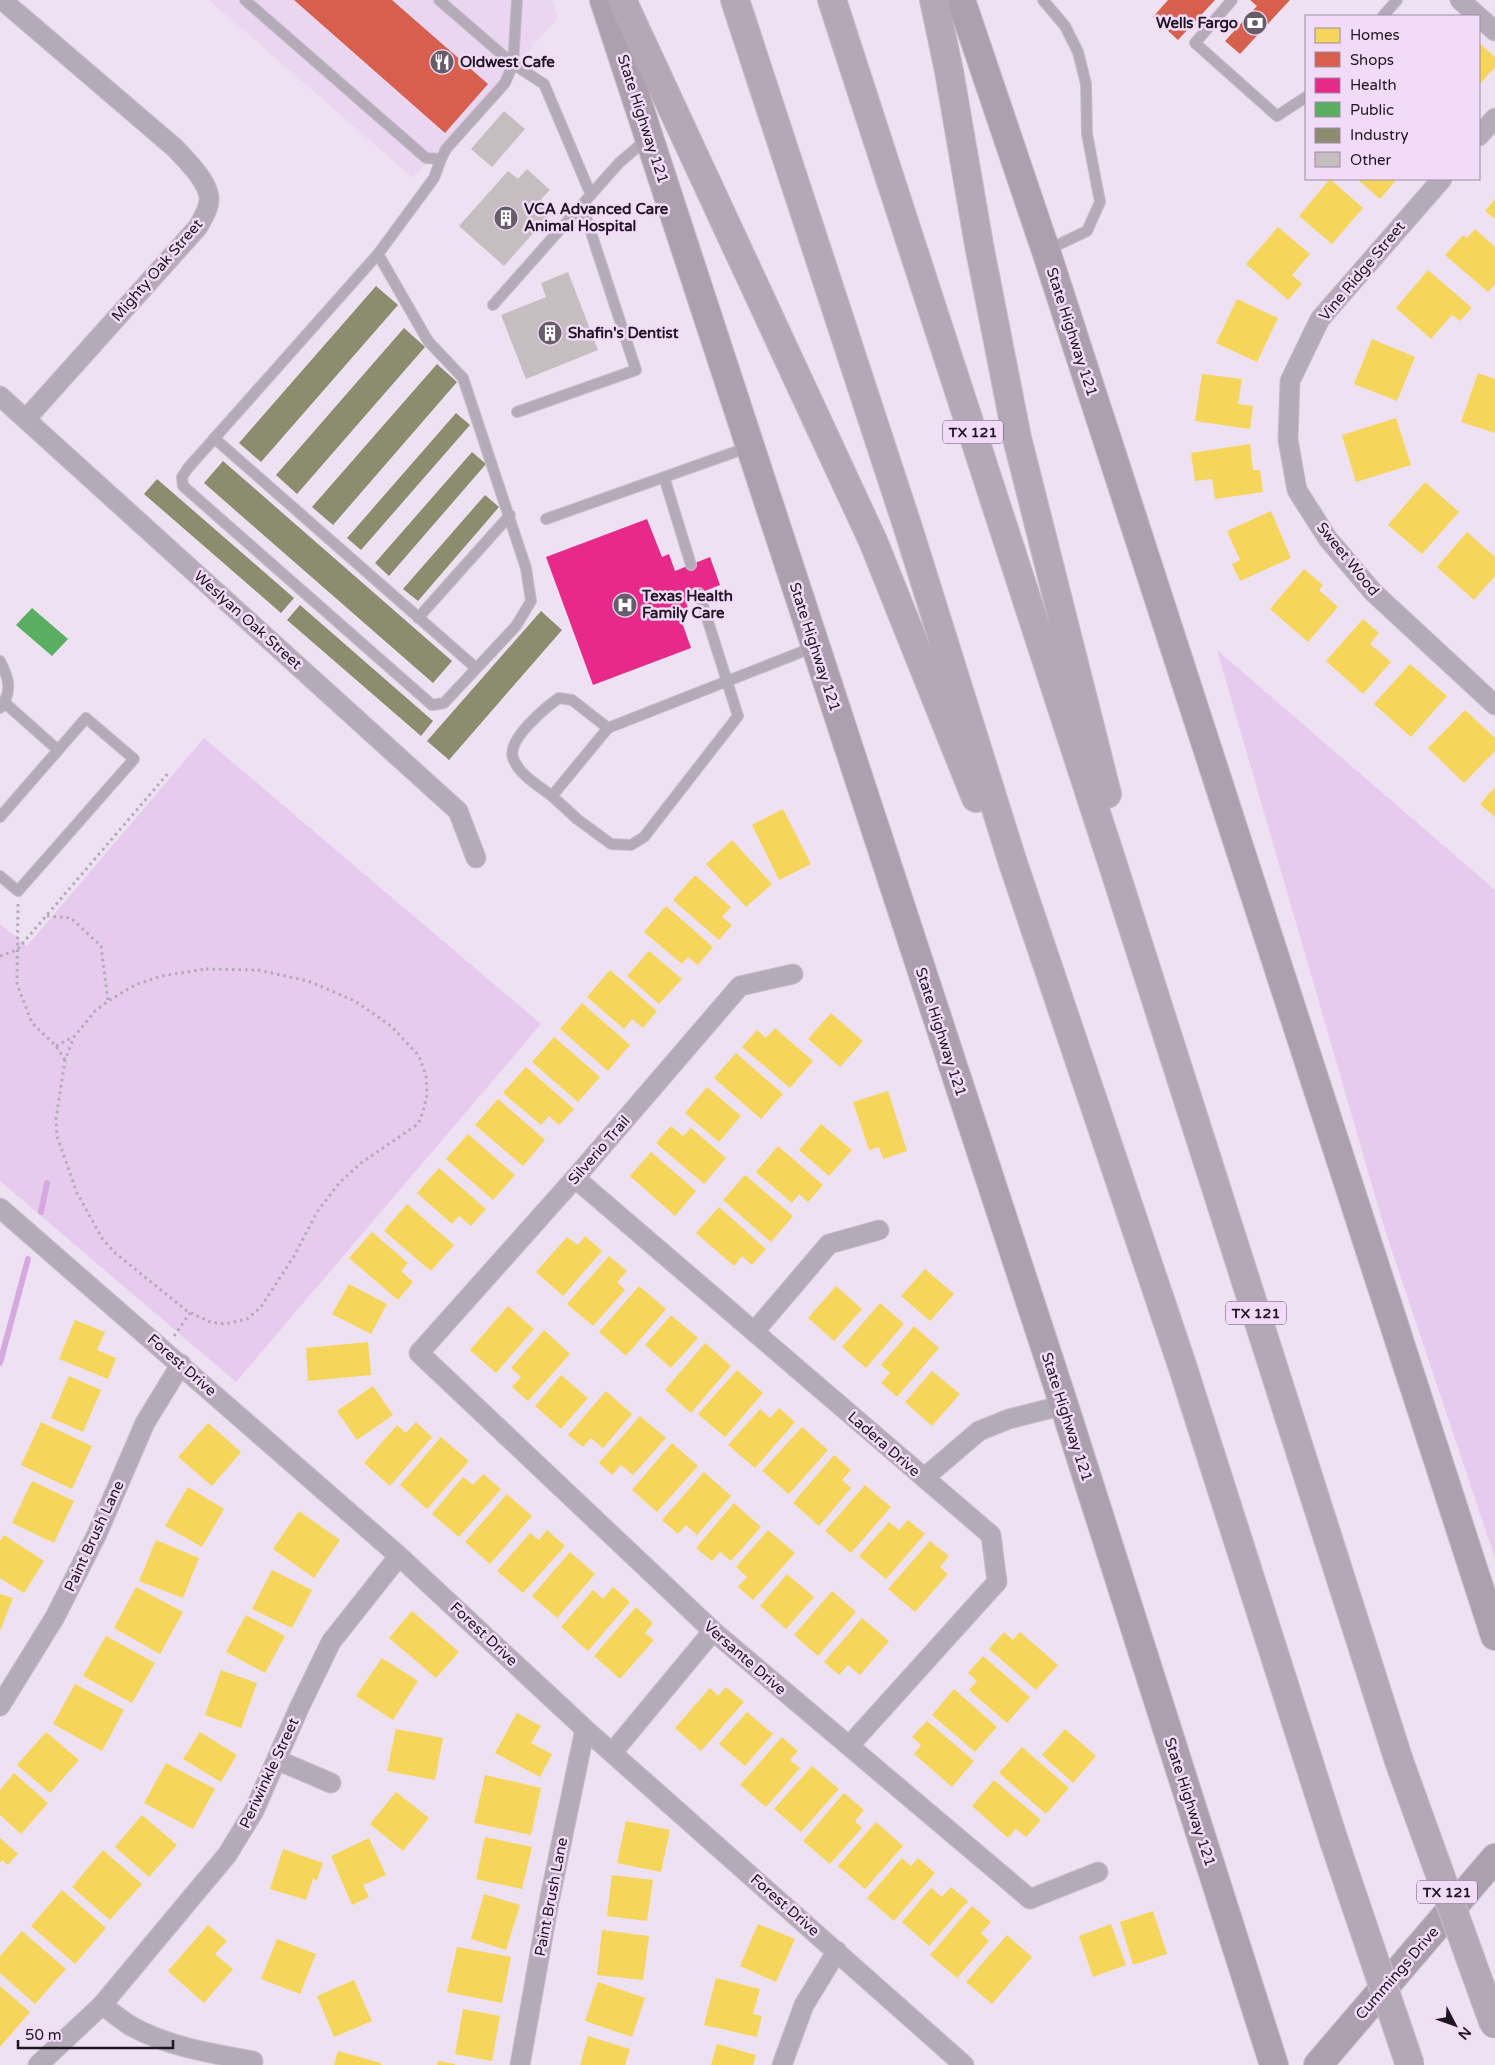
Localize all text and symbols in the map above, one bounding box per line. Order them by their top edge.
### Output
bank icon: Wells Fargo [1242,10,1268,36]
place label: Wells Fargo [1156,14,1238,33]
legend [1305,15,1480,180]
text: Homes [1350,26,1400,44]
restaurant icon: Oldwest Cafe [429,49,455,75]
text: Shops [1350,51,1394,69]
street label: State Highway 121 [614,52,672,186]
place label: Oldwest Cafe [460,53,555,71]
text: Health [1350,76,1397,94]
text: Public [1350,101,1394,119]
text: Industry [1350,126,1409,144]
text: Other [1350,151,1392,169]
place label: VCA Advanced Care Animal Hospital [524,200,669,236]
building icon: VCA Advanced Care Animal Hospital [493,205,519,231]
street label: Mighty Oak Street [108,215,206,325]
street label: Vine Ridge Street [1315,217,1409,324]
street label: State Highway 121 [1043,265,1101,399]
building icon: Shafin's Dentist [537,320,563,346]
place label: Shafin's Dentist [568,324,679,342]
road number: TX 121 [943,421,1003,444]
street label: Sweet Wood [1313,519,1383,599]
street label: Weslyan Oak Street [190,567,306,673]
street label: State Highway 121 [786,580,844,714]
place label: Texas Health Family Care [641,587,733,623]
hospital icon: Texas Health Family Care [612,592,638,618]
street label: State Highway 121 [912,965,970,1099]
street label: Silverio Trail [564,1112,634,1188]
road number: TX 121 [1226,1302,1286,1325]
street label: Forest Drive [144,1330,220,1400]
street label: State Highway 121 [1038,1350,1096,1484]
street label: Ladera Drive [844,1408,924,1480]
street label: Paint Brush Lane [60,1478,128,1594]
street label: Forest Drive [447,1598,521,1670]
street label: Versante Drive [700,1617,790,1699]
street label: Periwinkle Street [236,1715,303,1831]
street label: State Highway 121 [1161,1735,1219,1869]
street label: Paint Brush Lane [531,1836,571,1958]
street label: Forest Drive [747,1870,823,1940]
road number: TX 121 [1417,1880,1477,1904]
street label: Cummings Drive [1352,1923,1442,2023]
north arrow [1430,2000,1480,2050]
scale bar [18,2018,172,2050]
text: N [1454,2023,1475,2043]
text: 50 m [25,2026,62,2044]

